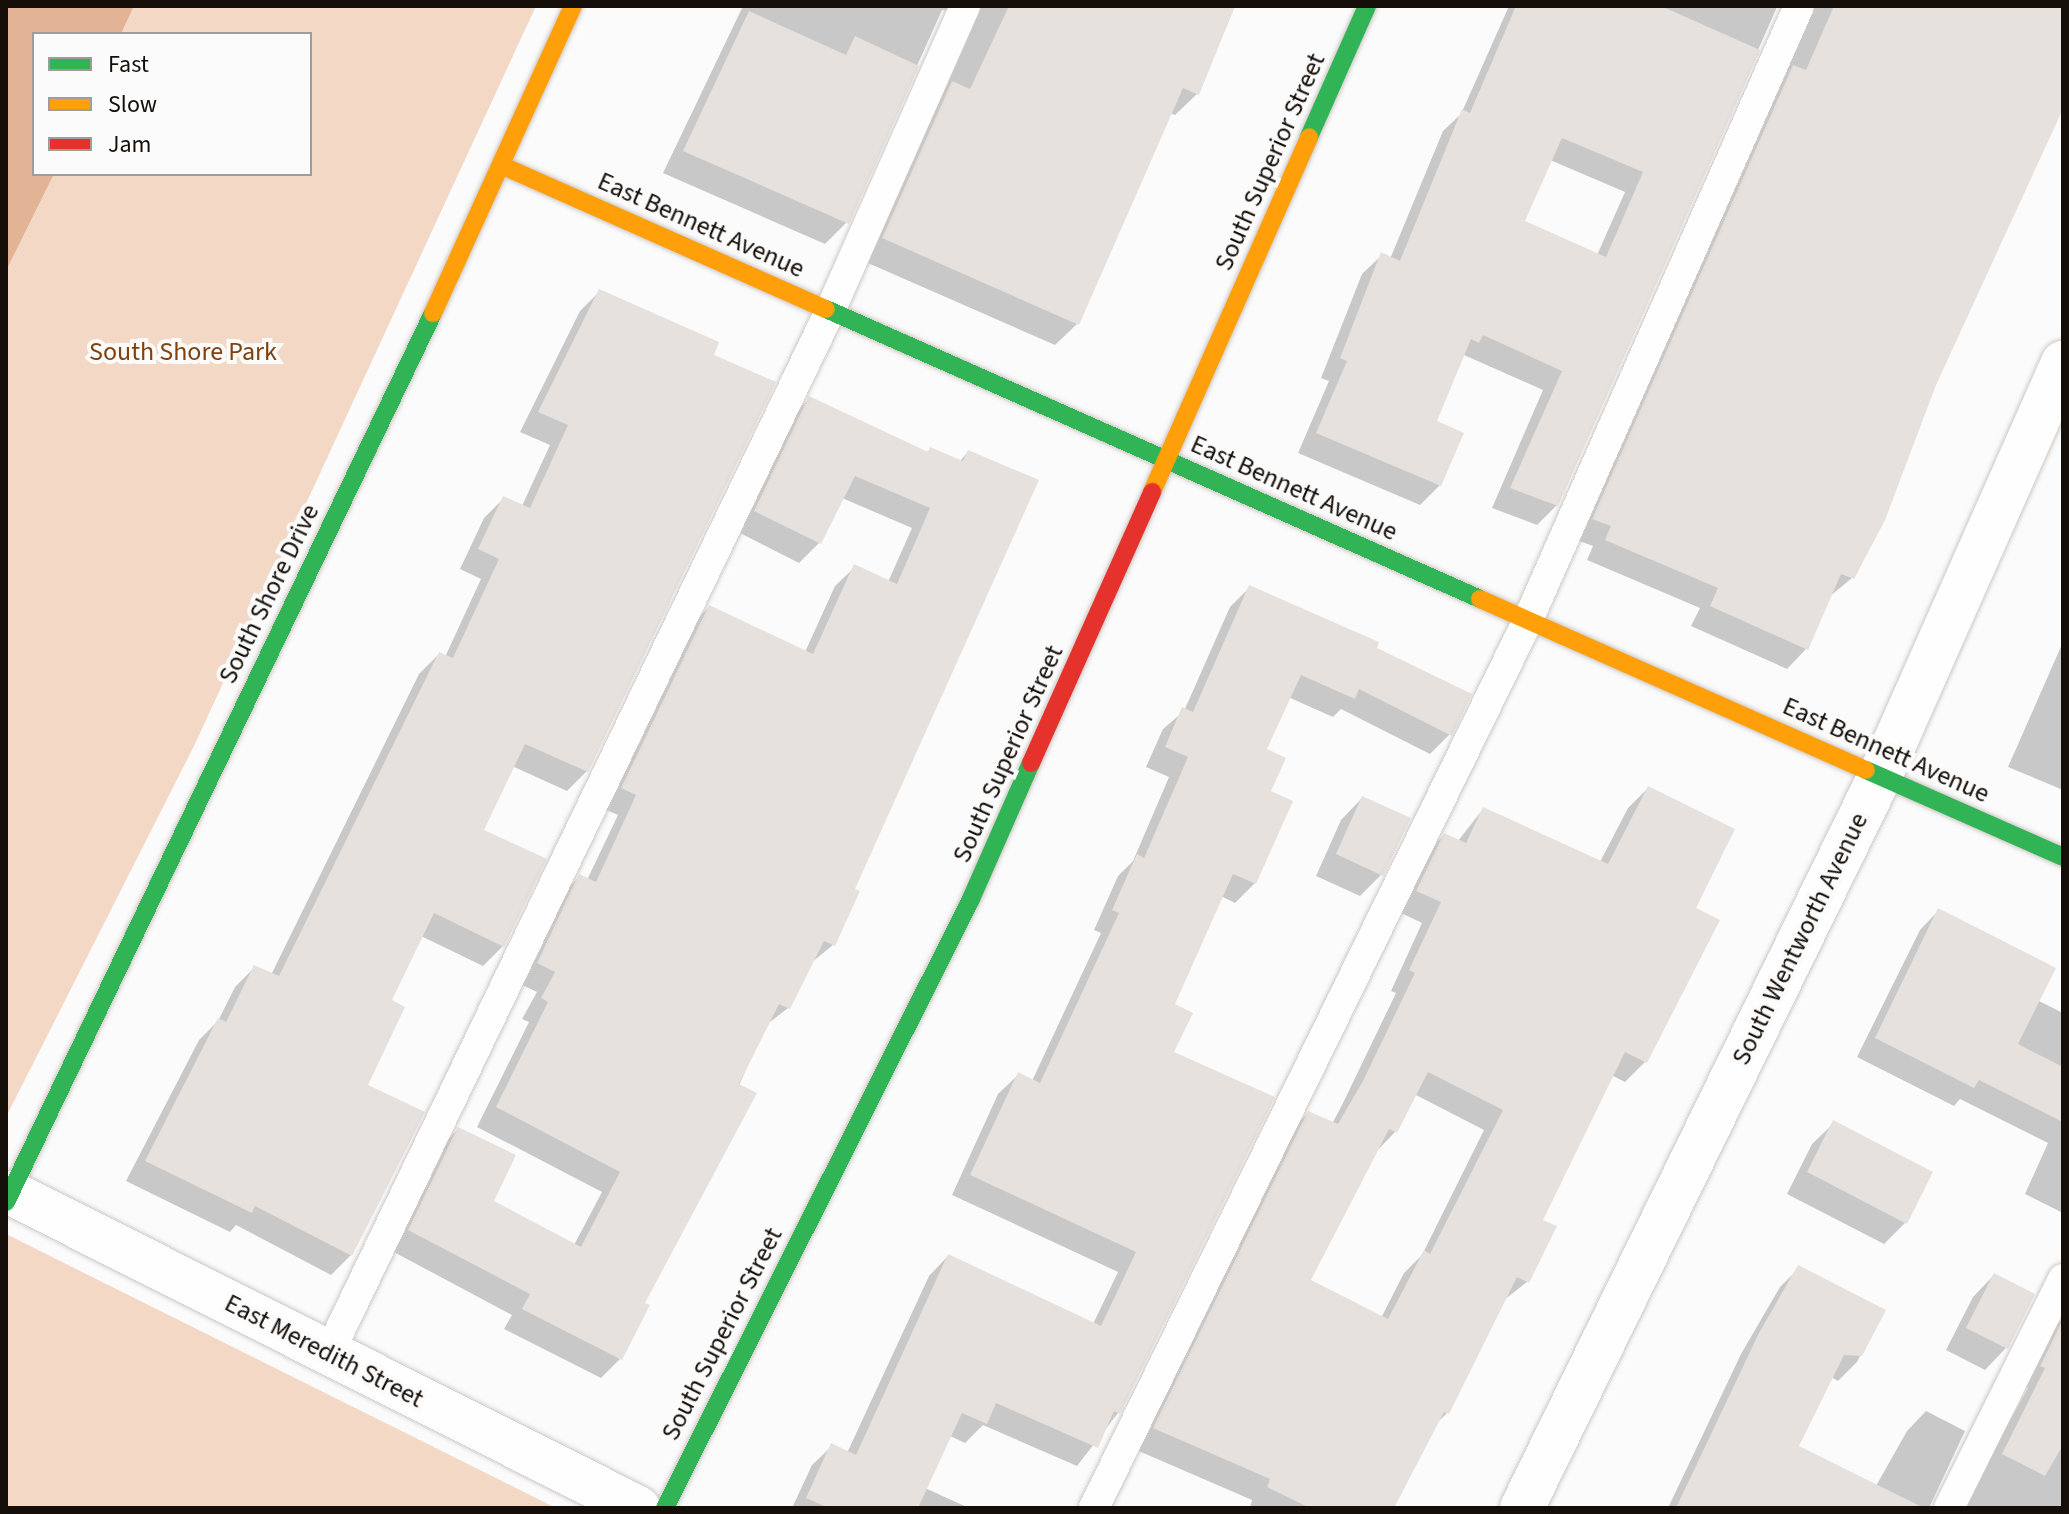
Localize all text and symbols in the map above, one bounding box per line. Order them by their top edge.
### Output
legend [32,32,312,176]
text: Fast [108,47,149,82]
street label: South Superior Street [1208,49,1332,275]
text: Slow [108,87,157,122]
text: Jam [108,127,152,162]
street label: East Bennett Avenue [593,165,809,285]
park label: South Shore Park [89,336,277,368]
street label: East Bennett Avenue [1186,428,1402,548]
street label: South Shore Drive [212,499,326,689]
street label: South Superior Street [946,641,1070,867]
street label: East Bennett Avenue [1778,690,1994,810]
street label: South Wentworth Avenue [1725,808,1875,1070]
street label: South Superior Street [655,1222,789,1446]
street label: East Meredith Street [219,1287,429,1415]

